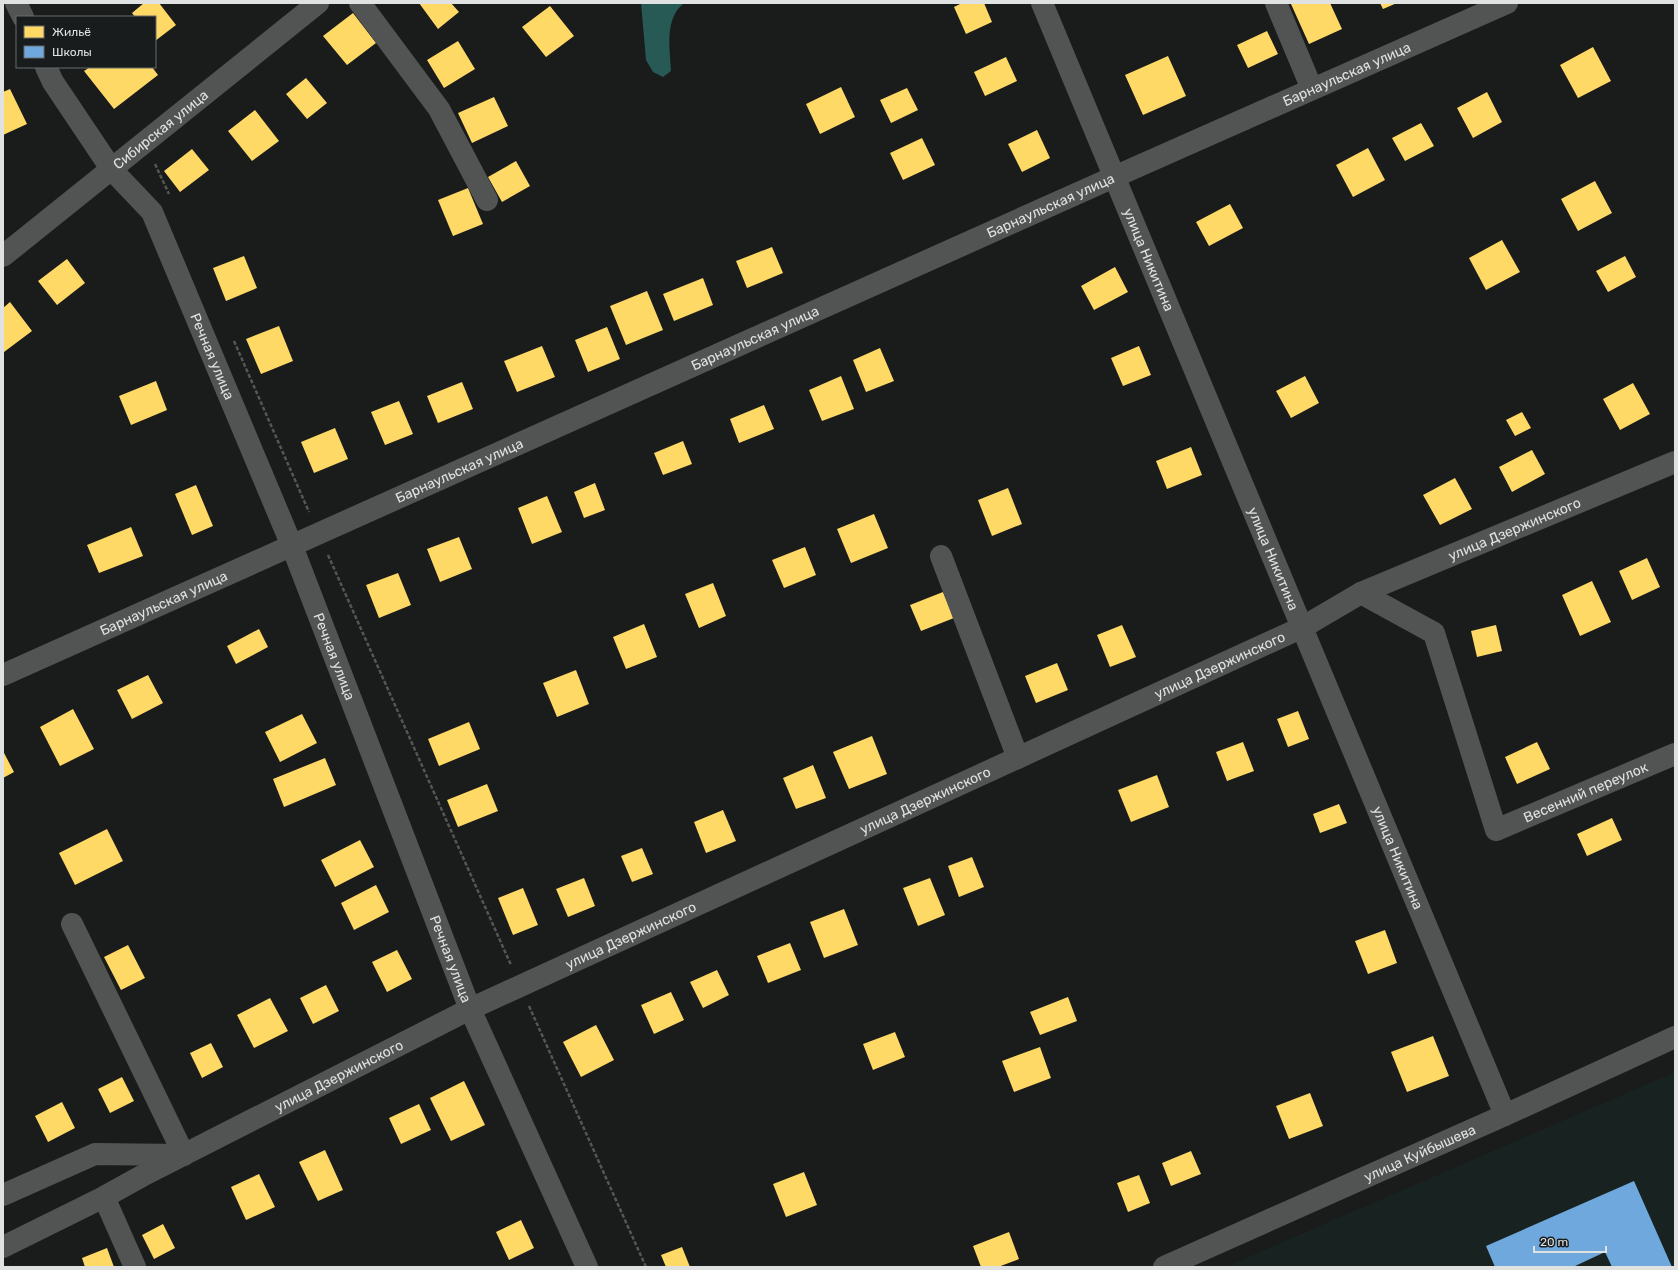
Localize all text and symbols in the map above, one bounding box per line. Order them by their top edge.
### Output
legend [16,16,156,68]
text: Жильё [52,25,91,39]
street label: Барнаульская улица [1280,38,1413,110]
text: Школы [52,45,92,59]
street label: Сибирская улица [109,86,212,173]
street label: Барнаульская улица [984,169,1117,241]
street label: улица Никитина [1120,205,1178,314]
street label: Барнаульская улица [688,302,821,374]
street label: Речная улица [187,311,238,402]
street label: Барнаульская улица [393,434,526,506]
street label: улица Дзержинского [1445,494,1583,564]
street label: улица Никитина [1244,505,1302,613]
street label: Барнаульская улица [97,567,230,639]
street label: Речная улица [310,610,359,703]
street label: улица Дзержинского [1152,628,1288,703]
street label: Весенний переулок [1521,758,1651,826]
street label: улица Дзержинского [857,763,993,838]
street label: улица Никитина [1369,804,1427,912]
street label: улица Дзержинского [563,898,699,973]
street label: Речная улица [426,913,475,1005]
street label: улица Дзержинского [272,1036,406,1116]
street label: улица Куйбышева [1361,1121,1478,1185]
scale bar [1534,1228,1606,1254]
text: 20 m [1540,1235,1568,1249]

